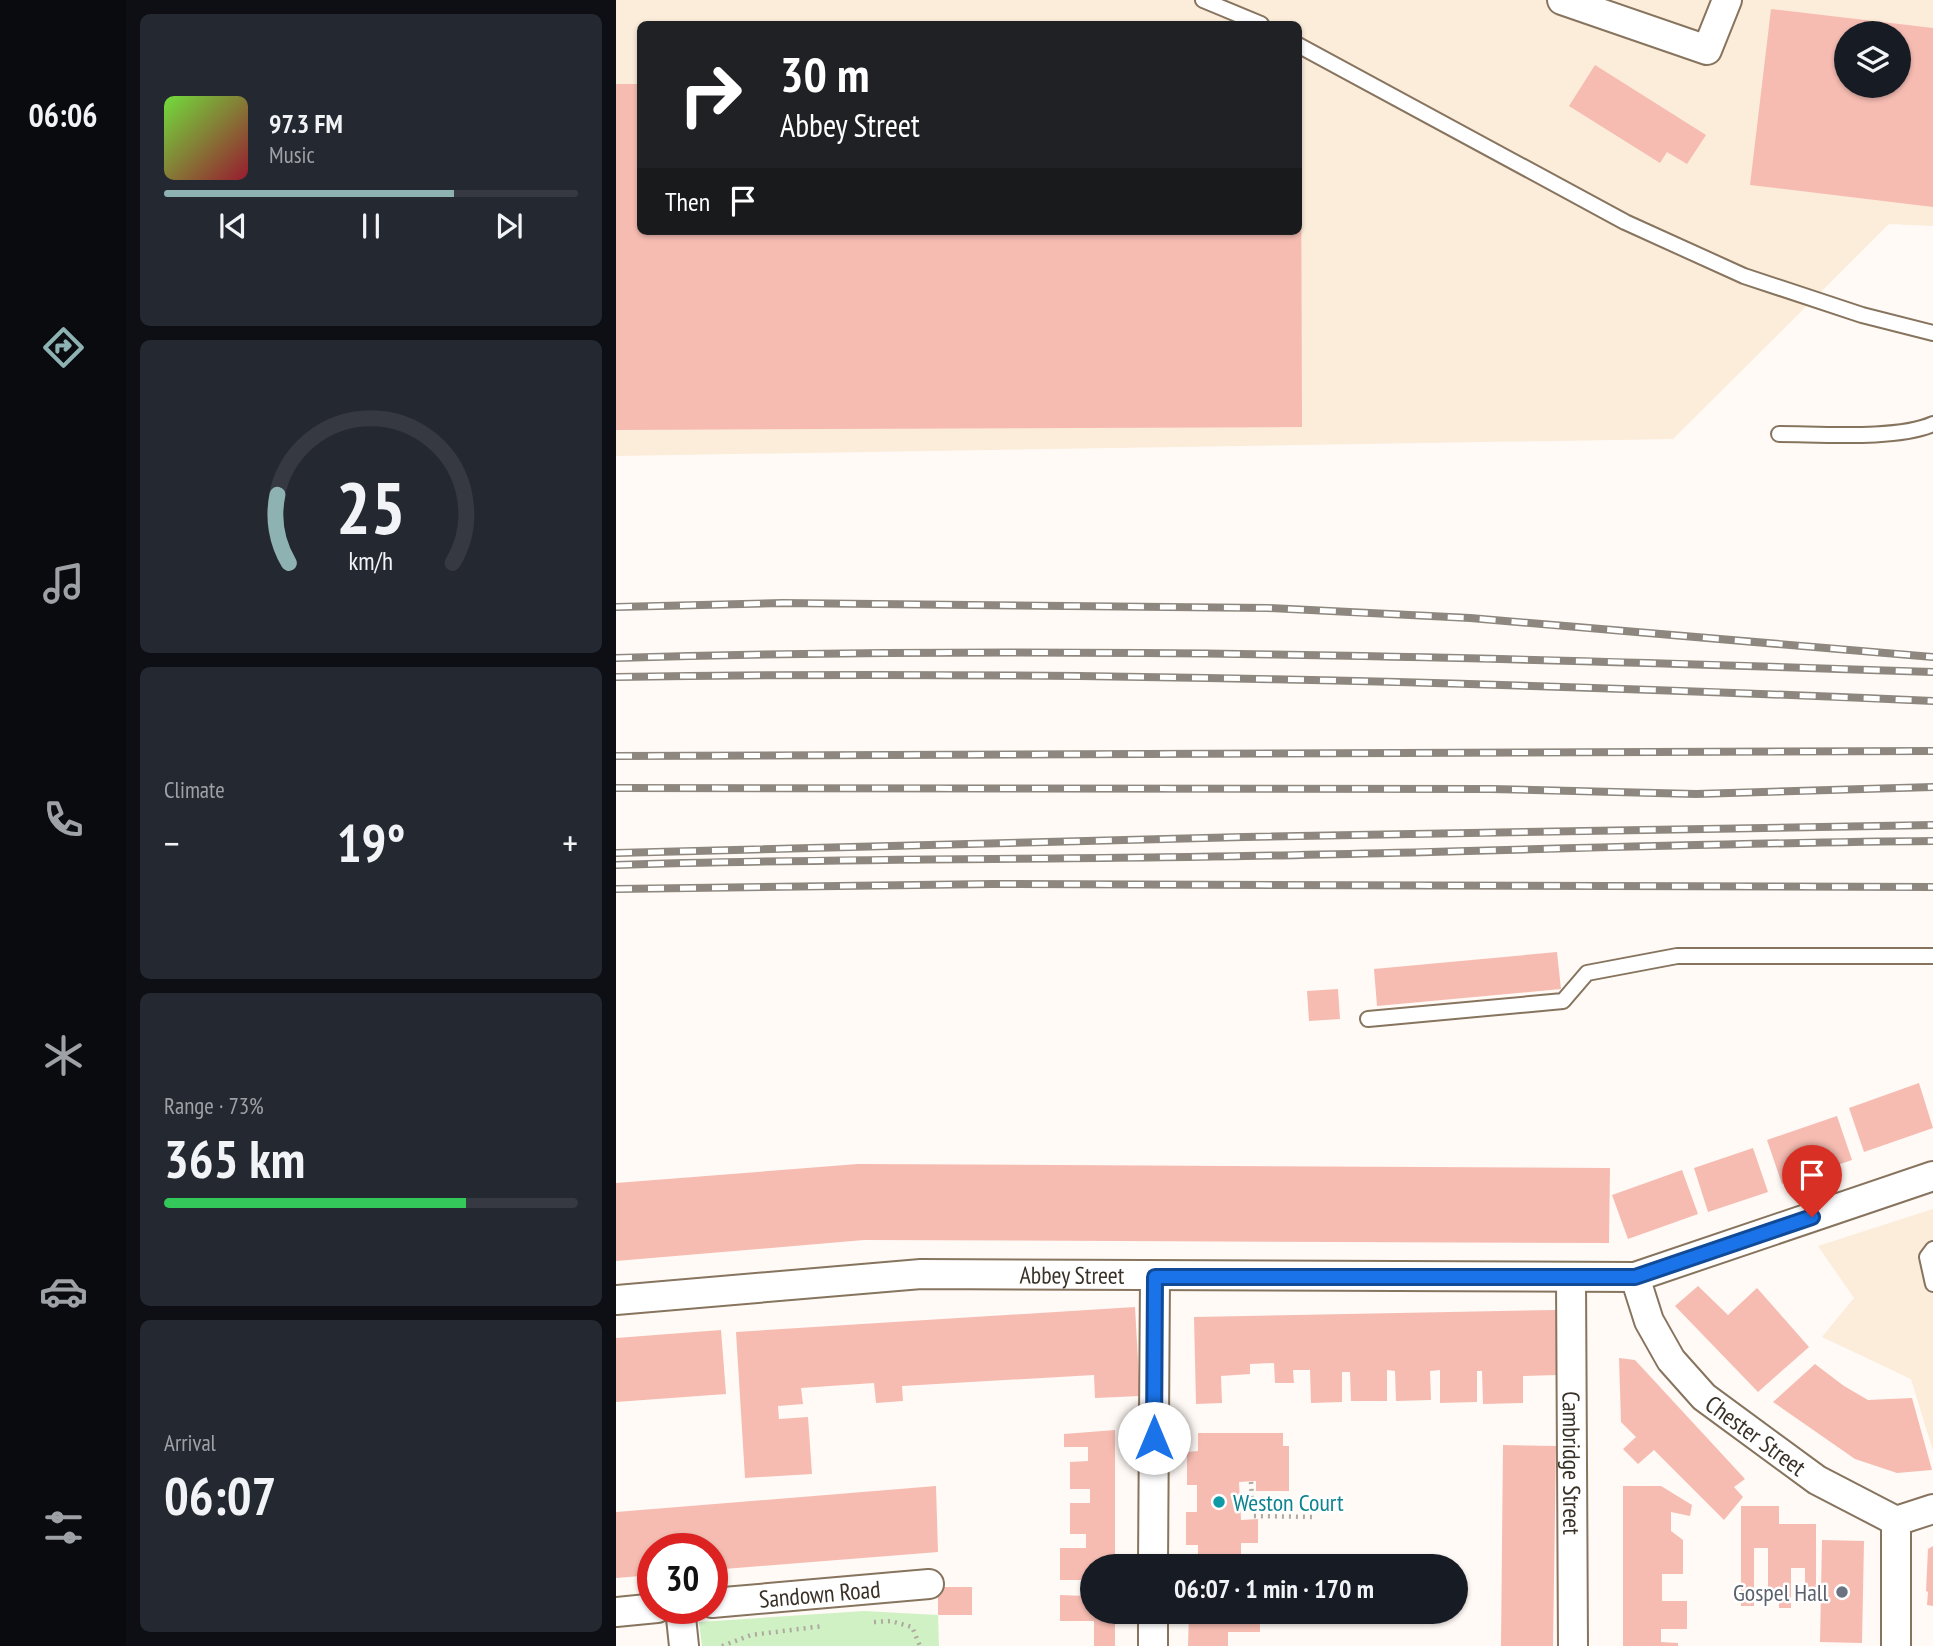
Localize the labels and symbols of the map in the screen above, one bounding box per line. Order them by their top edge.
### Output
pin [1782,1145,1842,1217]
street label: Abbey Street [1019,1259,1125,1290]
street label: Chester Street [1699,1388,1813,1483]
street label: Cambridge Street [1556,1391,1588,1535]
position arrow [1117,1401,1191,1475]
place label: Weston Court [1233,1487,1344,1518]
marker: Weston Court [1211,1494,1227,1510]
speed limit sign: 30 [637,1533,728,1624]
street label: Sandown Road [758,1573,882,1614]
place label: Gospel Hall [1733,1577,1828,1608]
marker: Gospel Hall [1834,1584,1850,1600]

